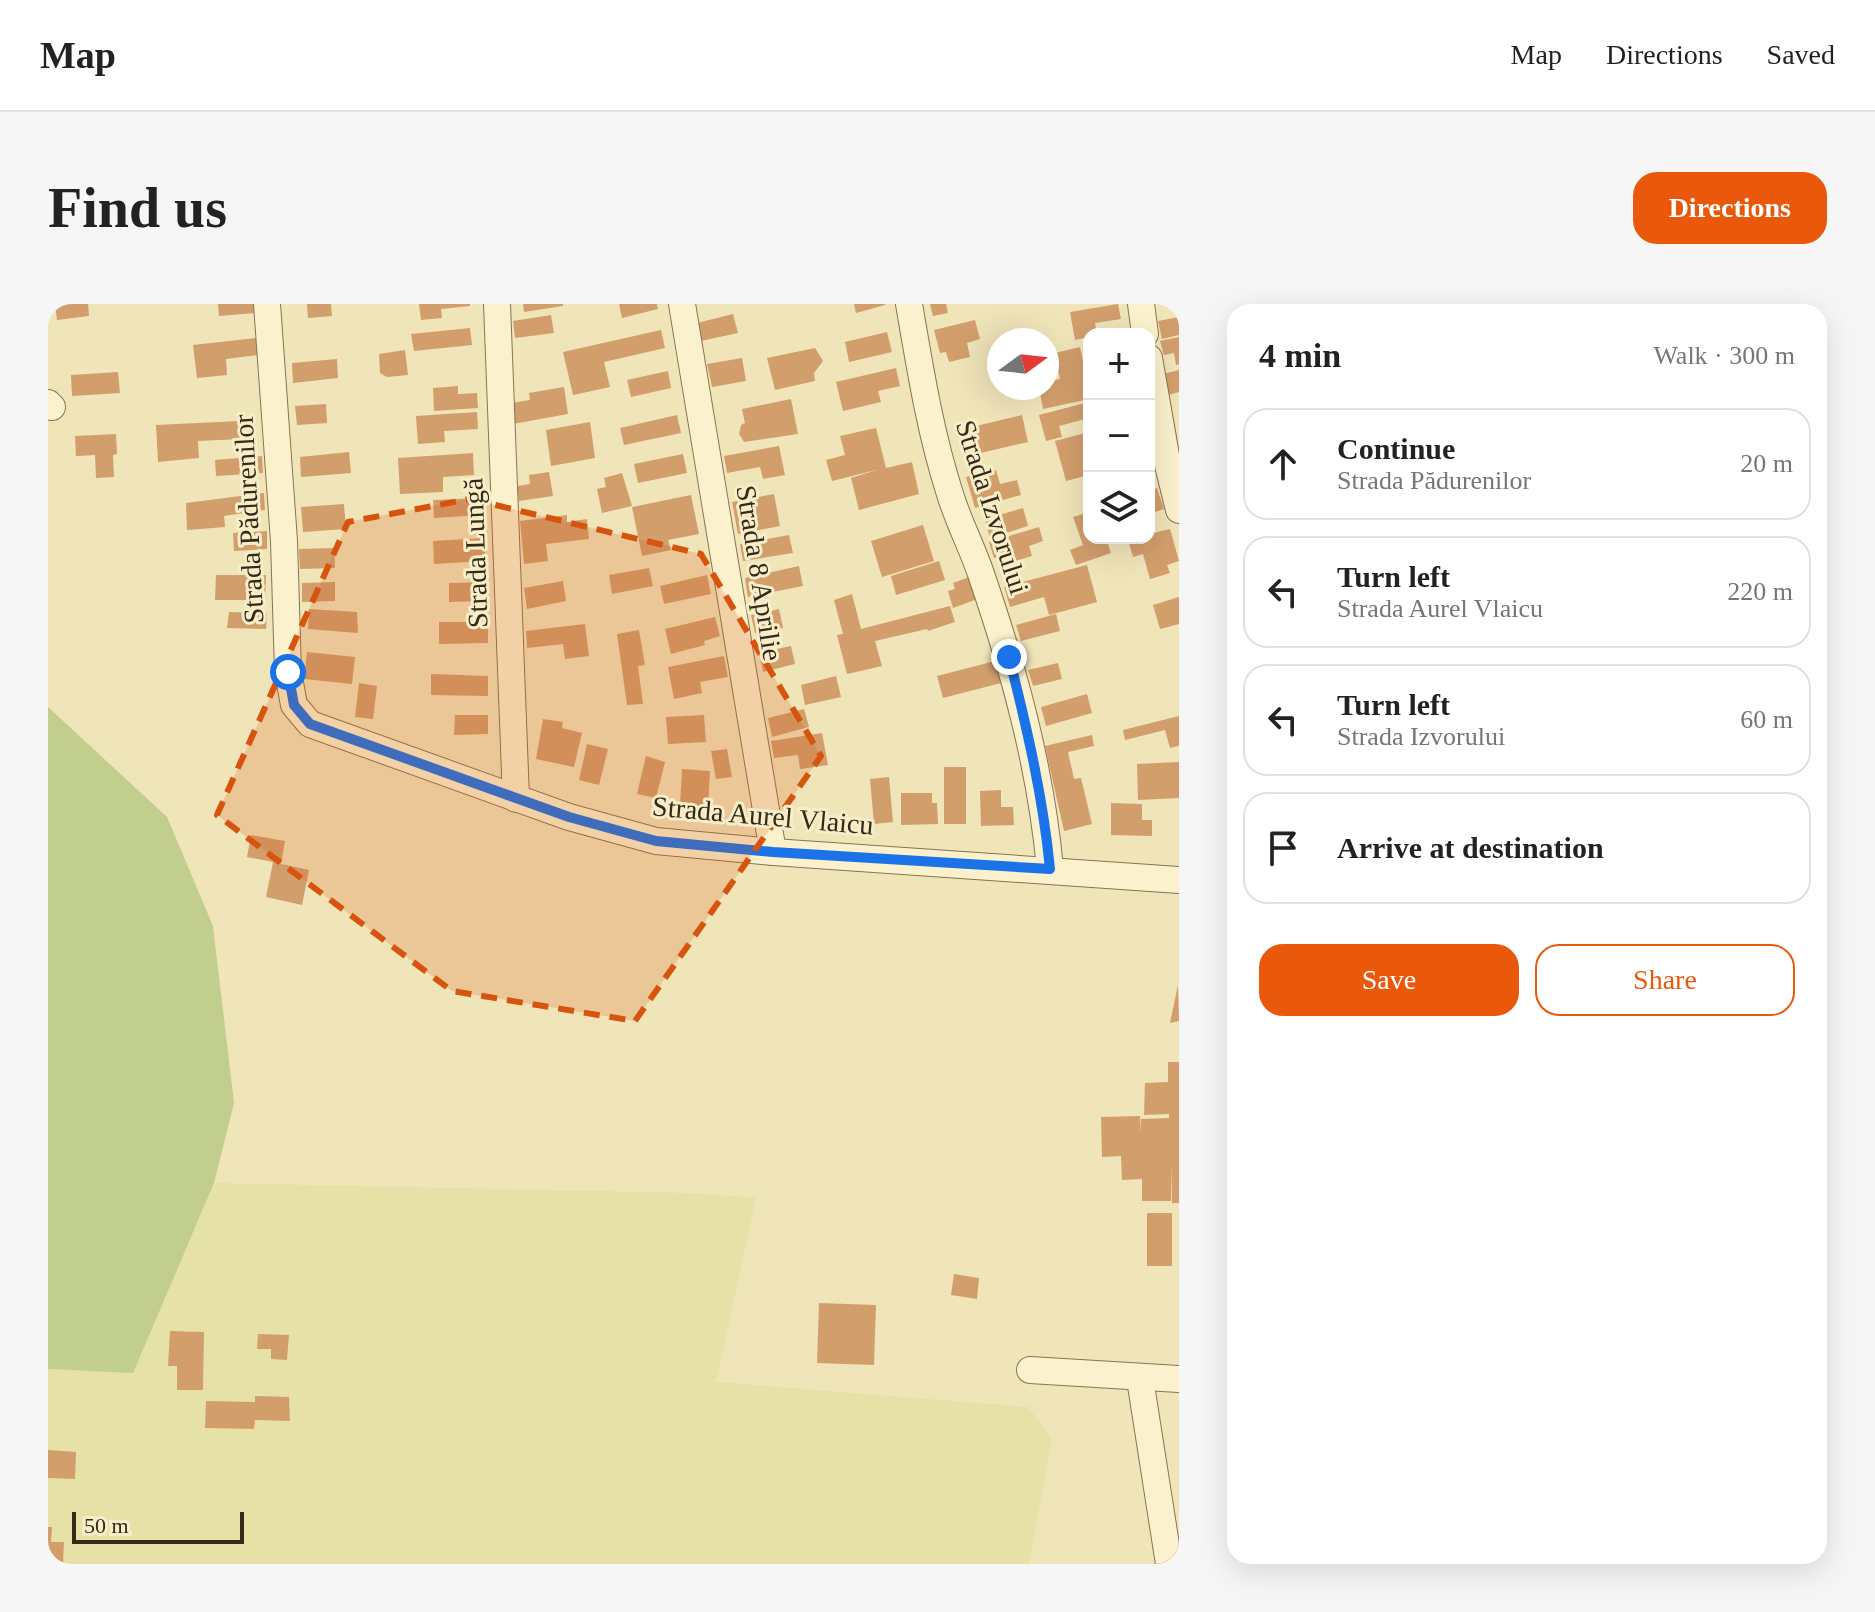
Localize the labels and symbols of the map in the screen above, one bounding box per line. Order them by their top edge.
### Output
north arrow [987,328,1059,400]
street label: Strada Pădurenilor [228,413,269,624]
street label: Strada Izvorului [950,416,1035,598]
street label: Strada Lungă [457,477,494,629]
street label: Strada 8 Aprilie [730,483,789,663]
route end [991,639,1027,675]
route start [270,654,306,690]
street label: Strada Aurel Vlaicu [651,790,875,841]
scale bar [72,1508,244,1544]

